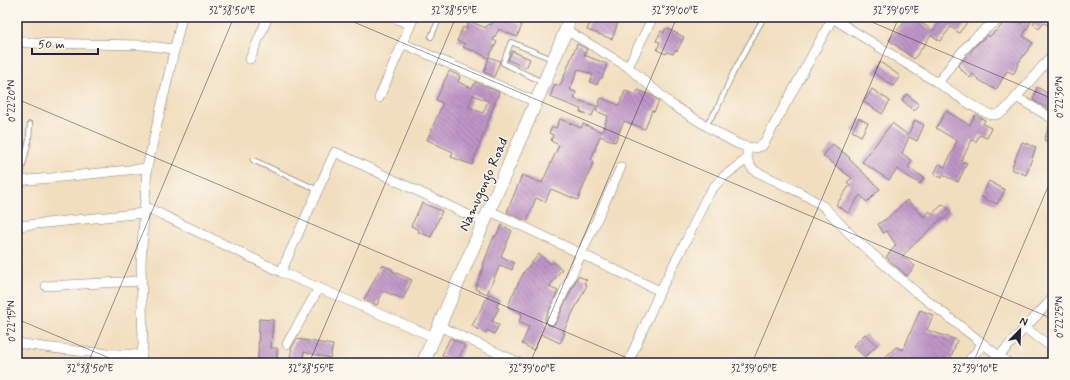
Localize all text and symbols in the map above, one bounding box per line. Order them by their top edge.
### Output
text: 32°38'50"E [209,4,255,18]
text: 32°38'55"E [431,4,477,18]
text: 32°39'00"E [652,4,698,18]
text: 32°39'05"E [873,4,919,18]
scale bar [32,30,98,56]
text: 50 m [38,37,65,53]
text: 0°22'30"N [1053,76,1067,118]
text: 0°22'20"N [5,80,19,122]
street label: Namugongo Road [455,135,514,235]
text: 0°22'25"N [1053,296,1067,338]
text: 0°22'15"N [5,300,19,342]
north arrow [1000,310,1040,350]
text: N [1017,314,1030,330]
text: 32°38'50"E [67,362,113,376]
text: 32°38'55"E [288,362,334,376]
text: 32°39'00"E [509,362,555,376]
text: 32°39'05"E [731,362,777,376]
text: 32°39'10"E [952,362,998,376]

